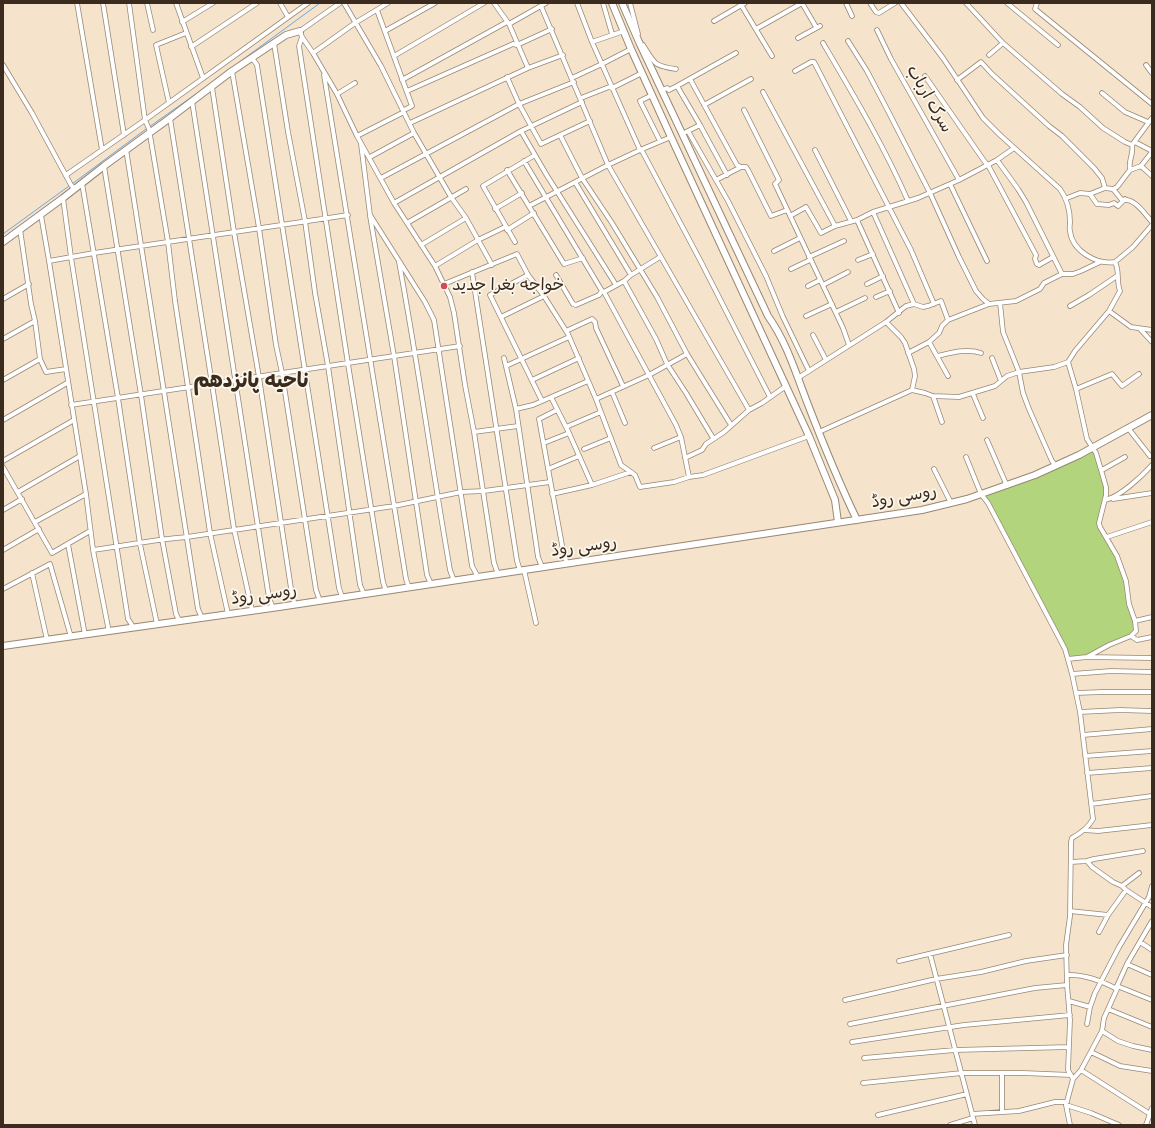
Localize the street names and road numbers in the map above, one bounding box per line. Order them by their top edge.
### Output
street label: سرک ارباب [902,62,956,136]
street label: روسی روڈ [870,481,938,513]
street label: روسی روڈ [550,532,618,562]
street label: روسی روڈ [230,580,298,610]

